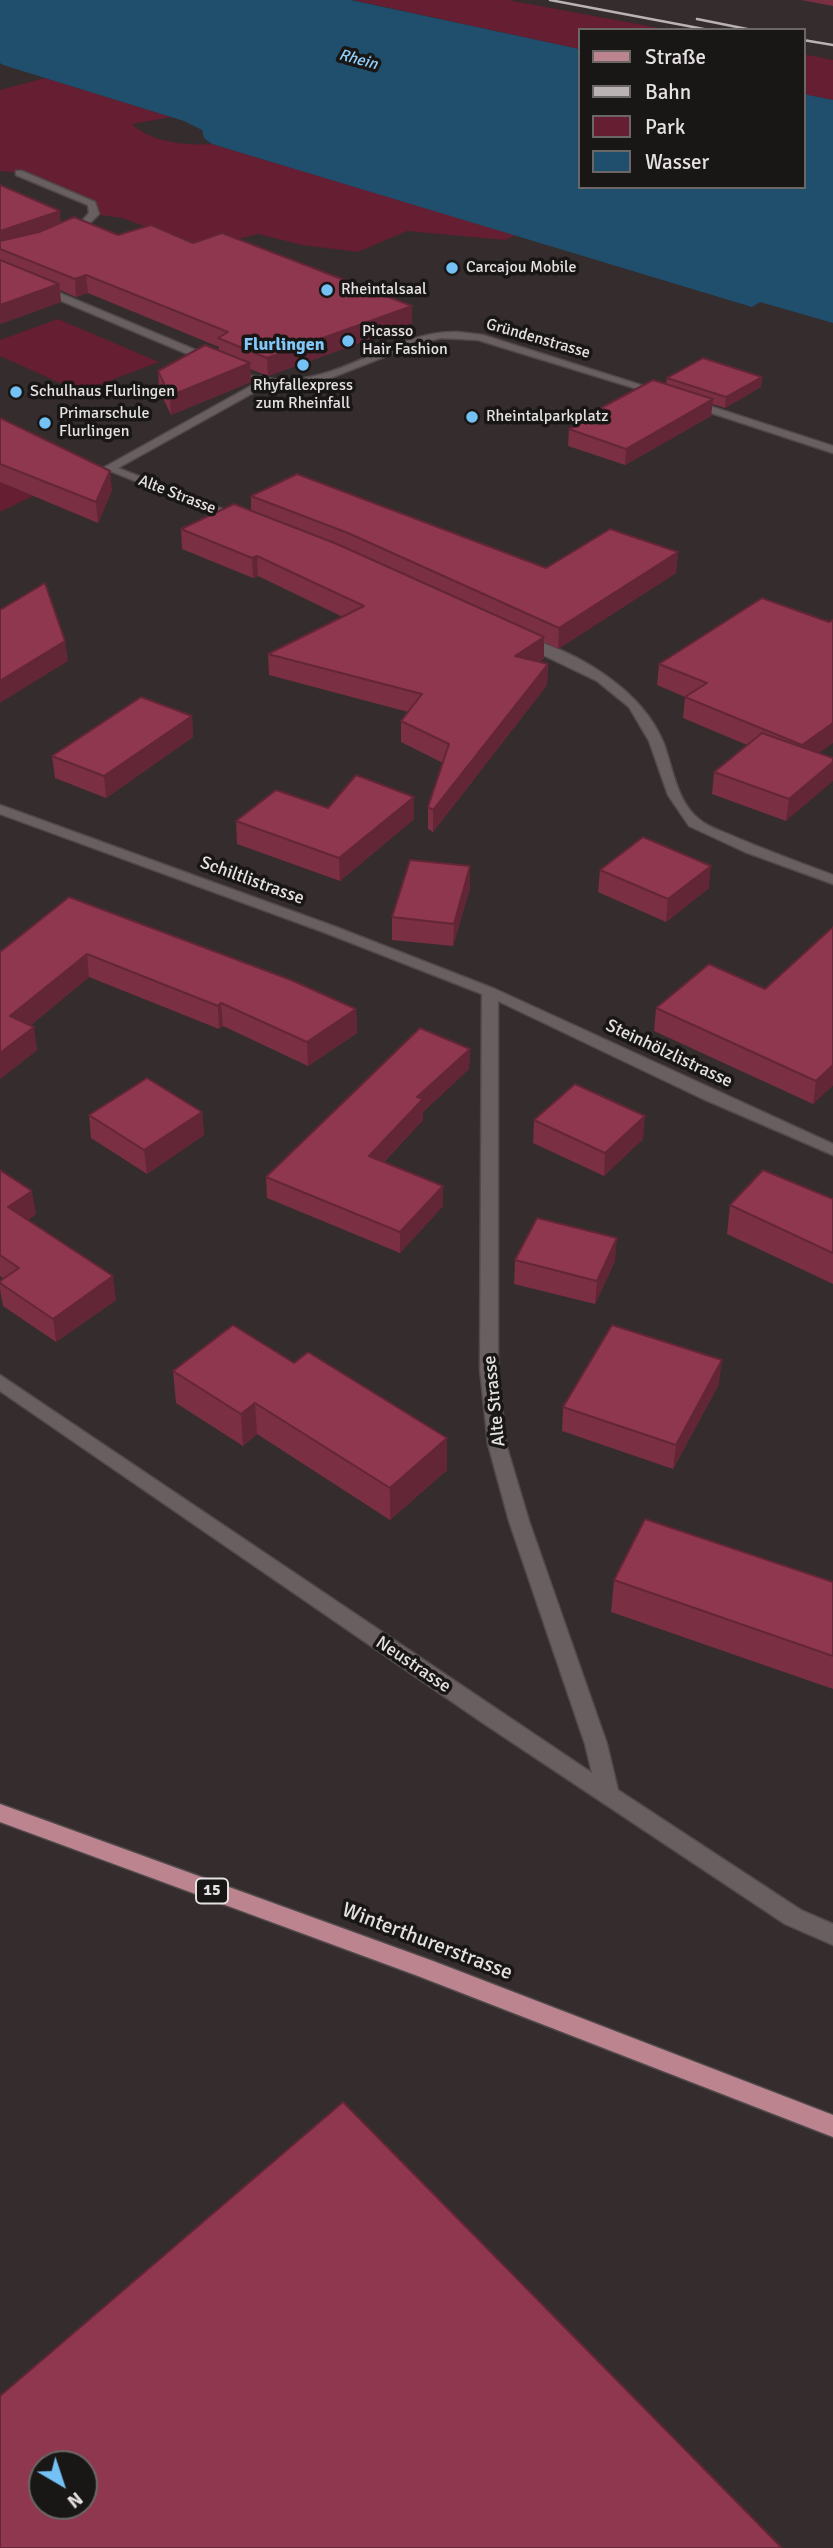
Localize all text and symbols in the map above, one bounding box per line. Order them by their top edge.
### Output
legend [578,28,805,189]
text: Straße [645,44,706,70]
water label: Rhein [336,46,380,74]
text: Bahn [645,79,691,105]
text: Park [645,114,685,140]
text: Wasser [645,149,709,175]
place label: Carcajou Mobile [466,258,577,278]
marker: Carcajou Mobile [444,260,460,276]
place label: Rheintalsaal [341,280,427,300]
marker: Rheintalsaal [319,282,335,298]
street label: Gründenstrasse [484,315,592,363]
place label: Picasso Hair Fashion [362,322,448,360]
marker: Picasso Hair Fashion [340,333,356,349]
district label: Flurlingen [243,334,325,356]
marker: Rhyfallexpress zum Rheinfall [295,357,311,373]
place label: Rhyfallexpress zum Rheinfall [253,376,353,414]
place label: Schulhaus Flurlingen [30,382,175,402]
marker: Schulhaus Flurlingen [8,384,24,400]
place label: Primarschule Flurlingen [59,404,150,442]
place label: Rheintalparkplatz [486,407,608,427]
marker: Rheintalparkplatz [464,409,480,425]
marker: Primarschule Flurlingen [37,415,53,431]
street label: Alte Strasse [136,471,218,519]
street label: Schiltlistrasse [197,852,307,910]
street label: Steinhölzlistrasse [602,1015,736,1093]
street label: Alte Strasse [479,1354,511,1448]
street label: Neustrasse [371,1632,455,1698]
road number: 15 [196,1879,228,1904]
street label: Winterthurerstrasse [338,1898,516,1986]
north arrow [28,2450,98,2520]
text: N [62,2486,88,2513]

